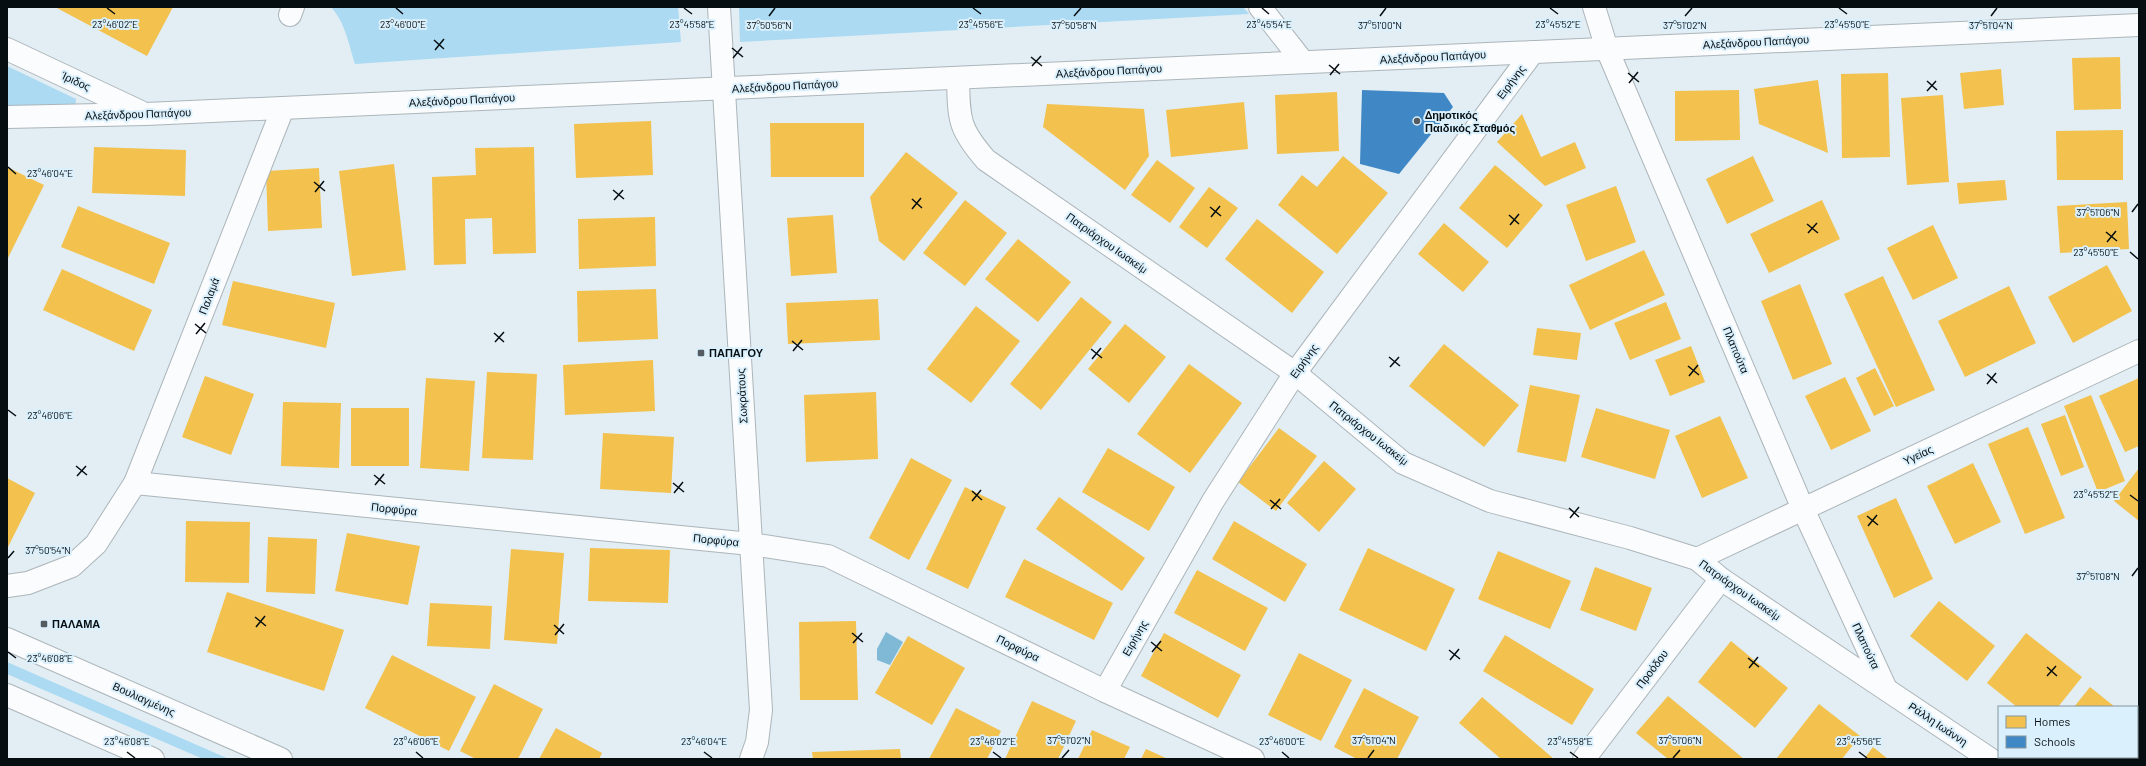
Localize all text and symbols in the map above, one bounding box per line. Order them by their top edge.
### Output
text: 23°46'02"E [92,18,138,30]
text: 23°46'00"E [380,18,426,30]
text: 23°45'58"E [669,18,715,30]
text: 23°45'56"E [958,18,1004,30]
text: 23°45'54"E [1246,18,1292,30]
text: 23°45'52"E [1535,18,1581,30]
text: 23°45'50"E [1824,18,1870,30]
text: 37°50'56"N [746,19,792,31]
text: 37°50'58"N [1051,19,1097,31]
text: 37°51'00"N [1358,19,1402,31]
text: 37°51'02"N [1663,19,1707,31]
text: 37°51'04"N [1969,19,2013,31]
street label: Αλεξάνδρου Παπάγου [1703,32,1809,51]
street label: Αλεξάνδρου Παπάγου [1380,47,1486,66]
street label: Αλεξάνδρου Παπάγου [1056,61,1162,80]
street label: Ειρήνης [1494,62,1528,101]
street label: Ίριδος [59,68,93,93]
street label: Αλεξάνδρου Παπάγου [732,76,838,95]
street label: Αλεξάνδρου Παπάγου [409,90,515,109]
street label: Αλεξάνδρου Παπάγου [85,105,191,122]
place label: Δημοτικός Παιδικός Σταθμός [1425,108,1515,135]
marker: Δημοτικός Παιδικός Σταθμός [1412,116,1422,126]
text: 23°46'04"E [27,167,73,179]
text: 37°51'06"N [2076,206,2120,218]
street label: Πατριάρχου Ιωακείμ [1064,210,1151,276]
text: 23°45'50"E [2073,246,2119,258]
street label: Παλαμά [196,275,222,316]
street label: Πλαπούτα [1721,325,1752,376]
street label: Ειρήνης [1287,341,1320,380]
place label: ΠΑΠΑΓΟΥ [709,346,764,359]
marker: ΠΑΠΑΓΟΥ [696,348,706,358]
street label: Σωκράτους [734,368,749,424]
street label: Πατριάρχου Ιωακείμ [1327,398,1411,467]
text: 23°46'06"E [27,409,73,421]
street label: Υγείας [1901,442,1935,467]
text: 23°45'52"E [2073,488,2119,500]
street label: Πορφύρα [370,500,418,517]
street label: Πορφύρα [692,531,740,548]
text: 37°50'54"N [25,544,71,556]
street label: Πατριάρχου Ιωακείμ [1697,557,1784,623]
text: 37°51'08"N [2076,570,2120,582]
place label: ΠΑΛΑΜΑ [52,617,100,630]
street label: Ειρήνης [1119,618,1150,658]
marker: ΠΑΛΑΜΑ [39,619,49,629]
street label: Πλαπούτα [1850,621,1883,672]
street label: Πορφύρα [995,632,1042,664]
street label: Προόδου [1633,647,1670,690]
text: 23°46'08"E [27,652,73,664]
street label: Βουλιαγμένης [111,679,178,718]
street label: Ράλλη Ιωάννη [1906,699,1970,748]
legend [1998,706,2138,758]
text: Homes [2034,714,2071,728]
text: 37°51'02"N [1047,734,1091,746]
text: 37°51'04"N [1352,734,1396,746]
text: 37°51'06"N [1658,734,1702,746]
text: Schools [2034,734,2075,748]
text: 23°46'08"E [104,735,150,747]
text: 23°46'06"E [393,735,439,747]
text: 23°46'04"E [681,735,727,747]
text: 23°46'02"E [970,735,1016,747]
text: 23°46'00"E [1259,735,1305,747]
text: 23°45'58"E [1547,735,1593,747]
text: 23°45'56"E [1836,735,1882,747]

